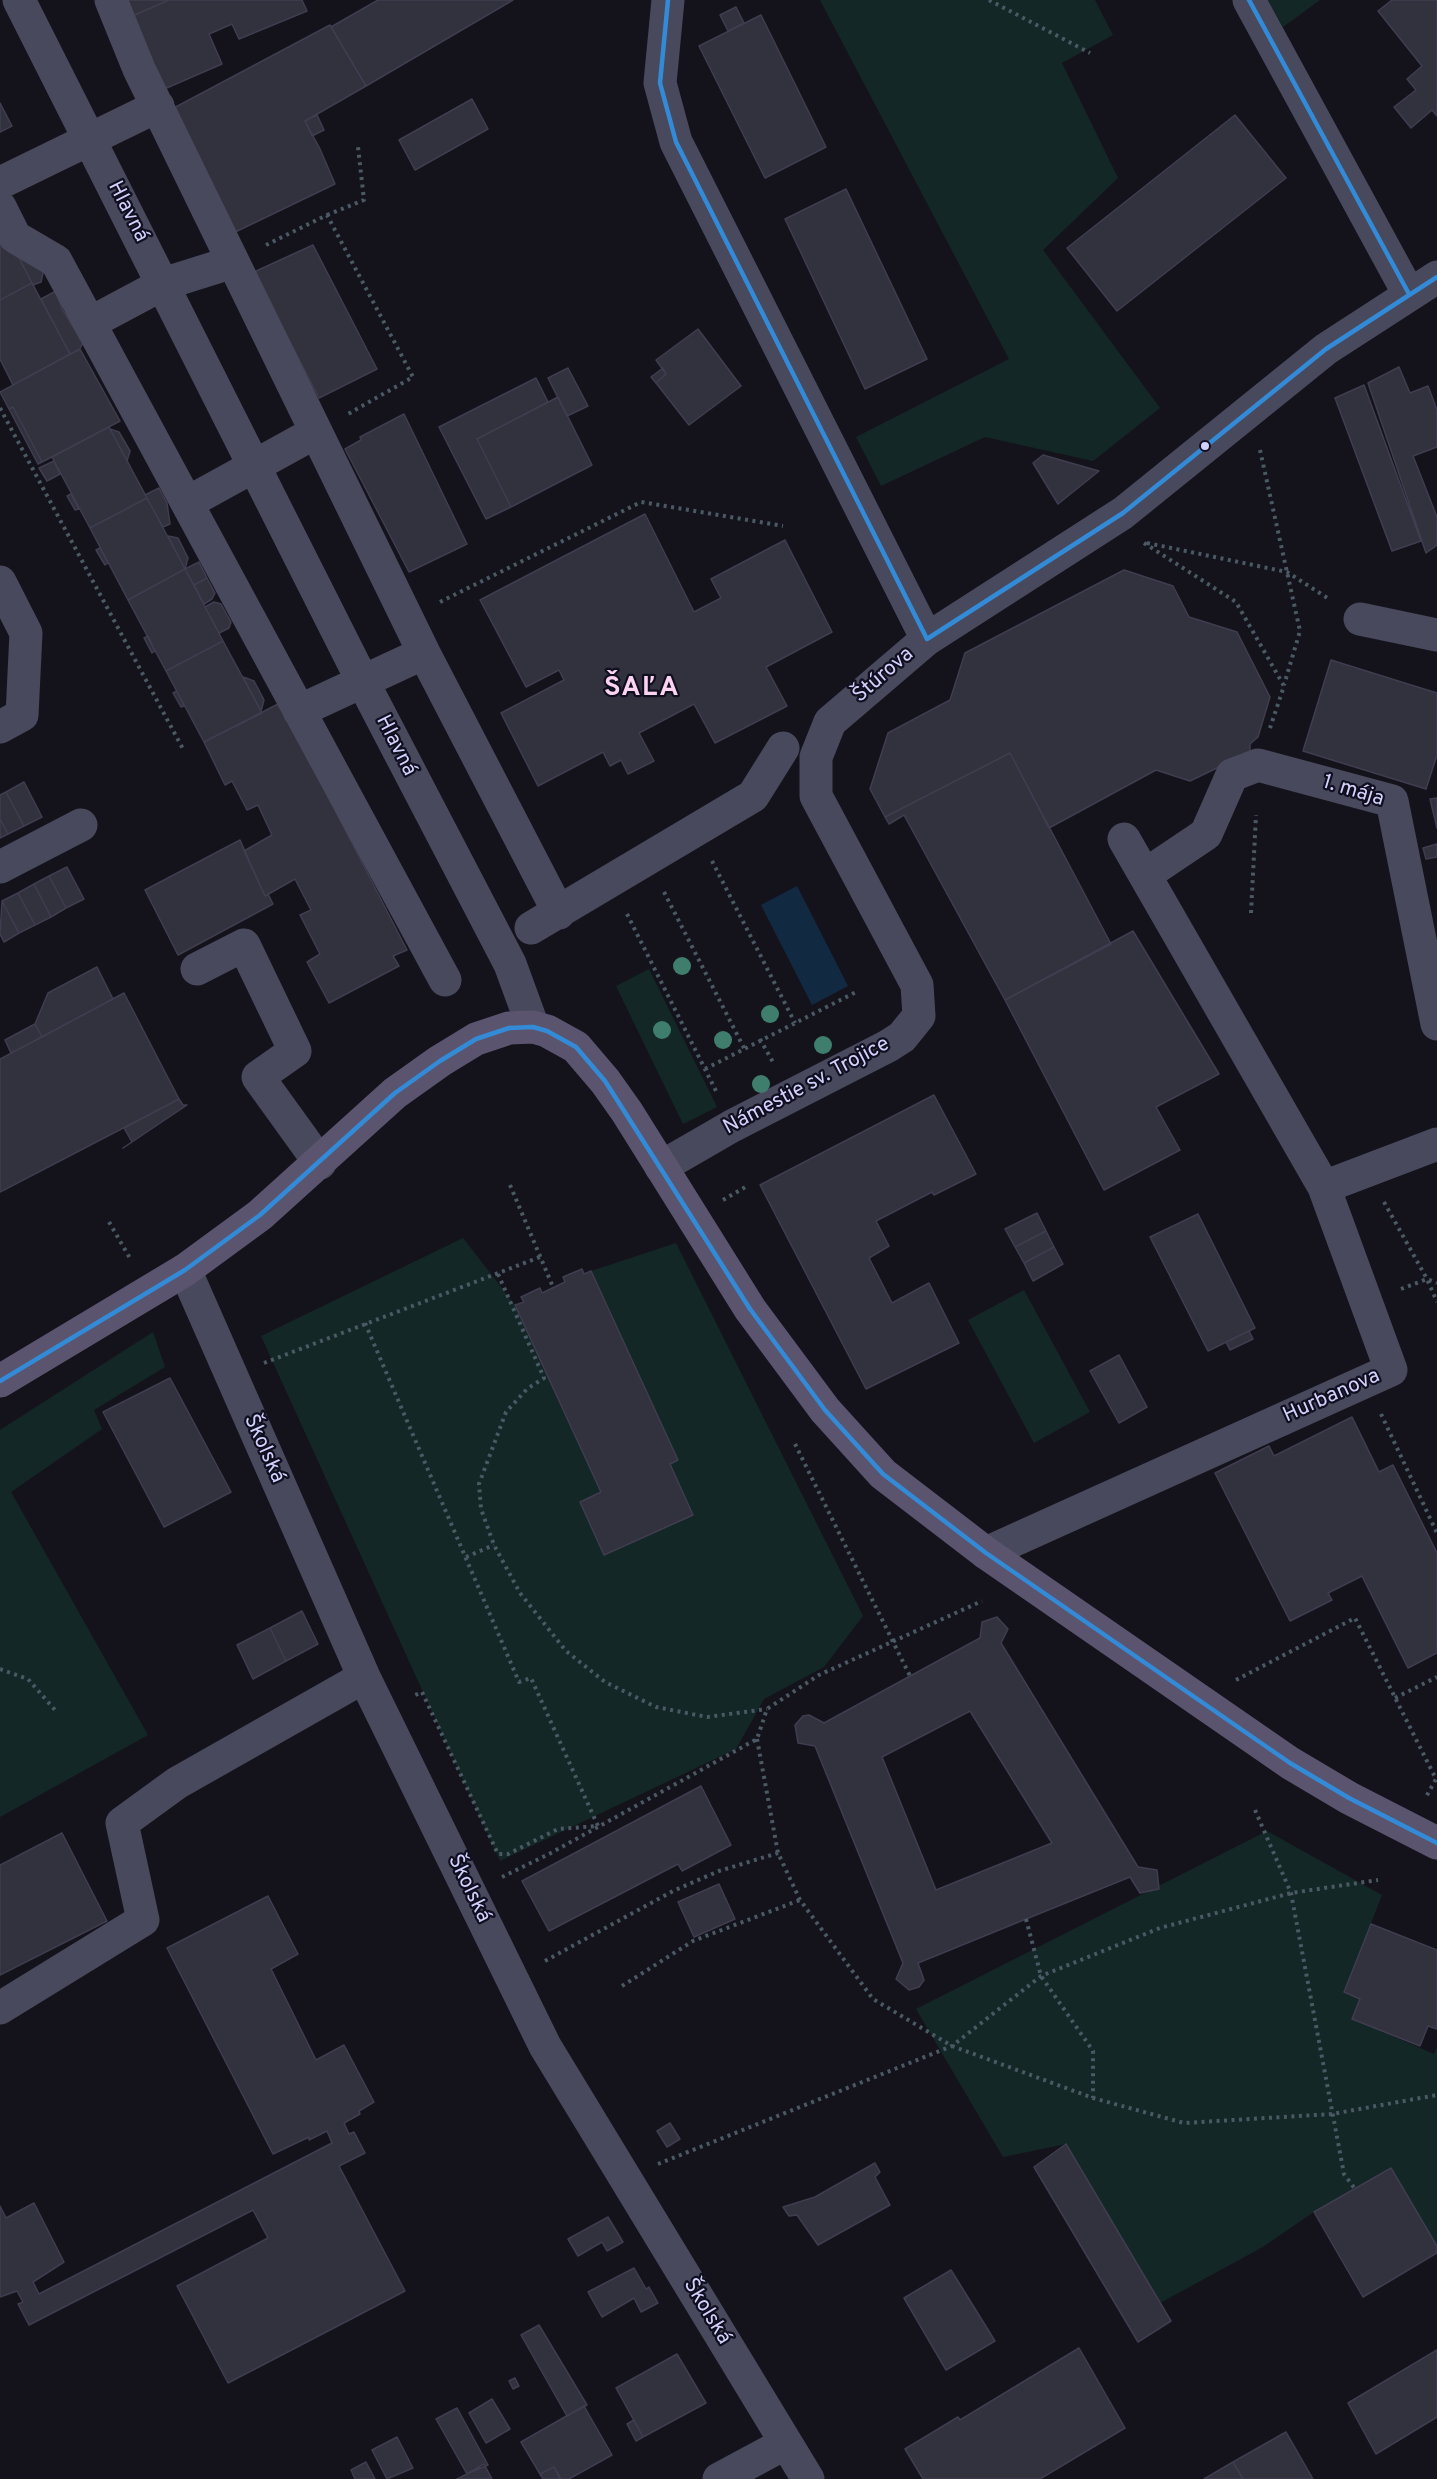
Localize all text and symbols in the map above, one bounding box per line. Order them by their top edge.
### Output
street label: Hlavná [101,177,153,247]
unlabelled marker [1199,440,1211,452]
street label: Štúrova [848,643,920,709]
district label: ŠAĽA [604,674,680,706]
street label: Hlavná [369,711,421,781]
street label: 1. mája [1319,771,1387,813]
street label: Námestie sv. Trojice [720,1033,894,1141]
street label: Hurbanova [1280,1364,1384,1430]
street label: Školská [237,1411,289,1487]
street label: Školská [441,1851,495,1927]
street label: Školská [677,2274,735,2350]

